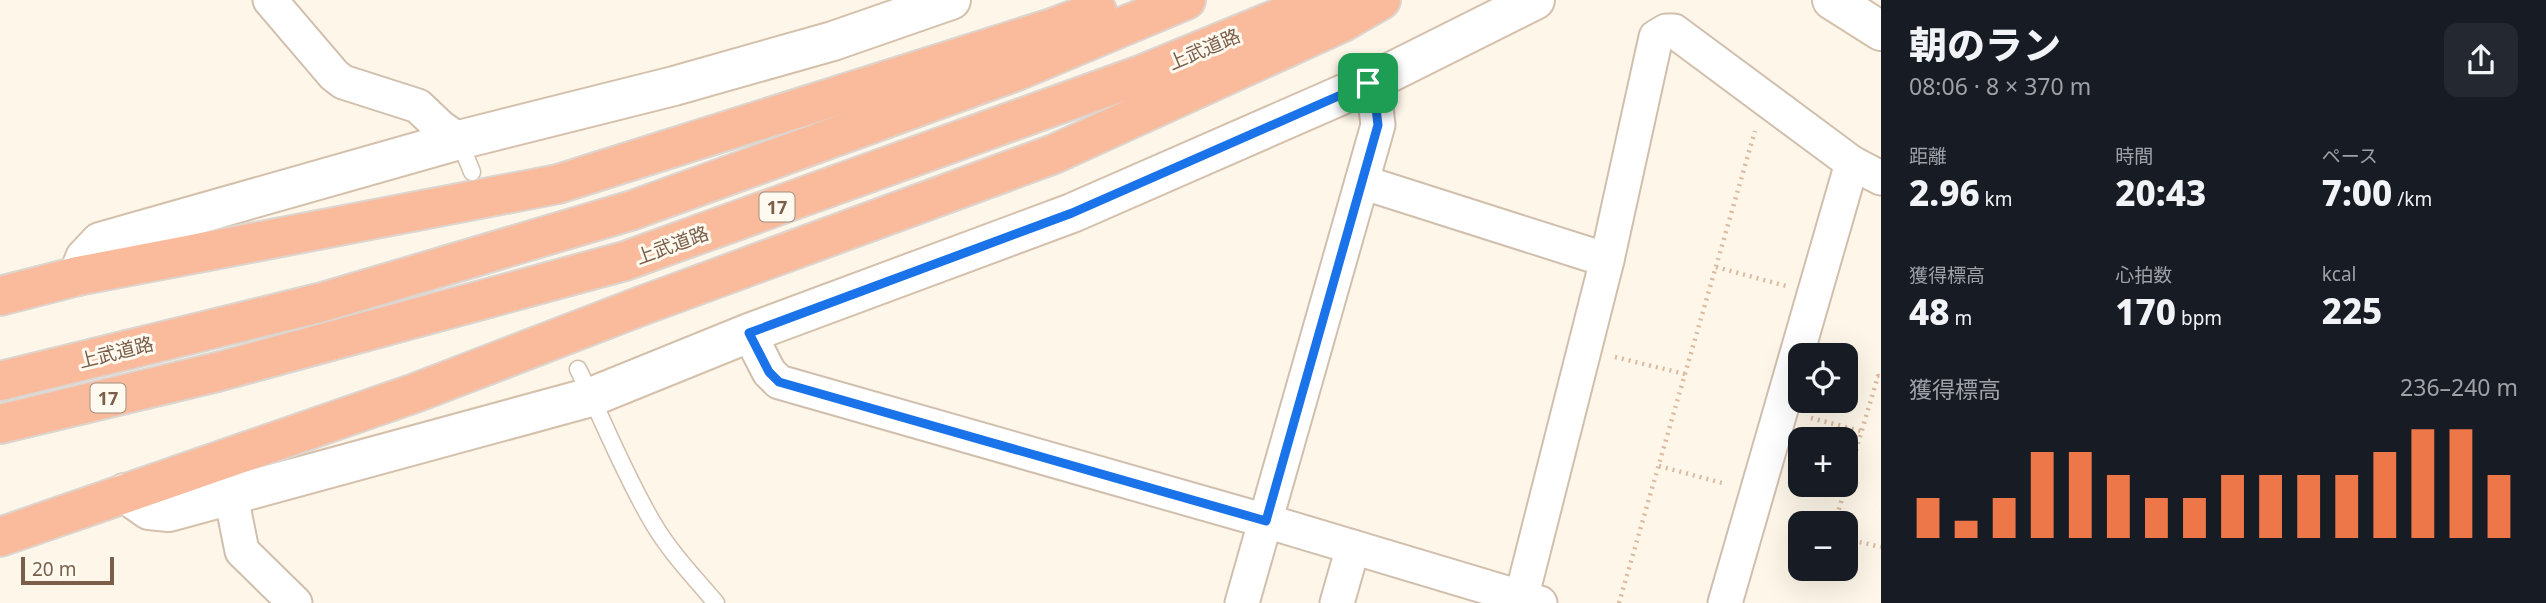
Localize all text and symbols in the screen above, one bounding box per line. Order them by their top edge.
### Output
text: 朝のラン [1909,18,2061,70]
street label: 上武道路 [1164,22,1244,76]
button: share [2444,23,2518,97]
pin [1338,53,1398,113]
icon: arrive [1349,64,1387,102]
text: 08:06 · 8 × 370 m [1909,70,2091,102]
text: 距離 [1909,143,1947,169]
text: 時間 [2115,143,2153,169]
text: ペース [2322,143,2378,169]
text: 2.96 [1909,169,1980,216]
text: 20:43 [2115,169,2206,216]
text: 7:00 [2322,169,2392,216]
text: km [1980,186,2013,212]
text: /km [2392,186,2432,212]
road number: 17 [760,192,794,222]
street label: 上武道路 [632,220,712,270]
text: kcal [2322,261,2356,287]
text: 獲得標高 [1909,262,1985,288]
text: 心拍数 [2115,262,2172,288]
text: 225 [2322,287,2382,334]
text: 48 [1909,288,1949,335]
text: 170 [2115,288,2176,335]
text: m [1949,305,1972,331]
text: bpm [2176,305,2222,331]
street label: 上武道路 [76,330,156,374]
map controls [1788,343,1858,581]
button: locate [1788,343,1858,413]
text: 236–240 m [2400,371,2518,403]
text: 獲得標高 [1909,373,2001,405]
road number: 17 [90,384,126,412]
button: + [1788,427,1858,497]
button: − [1788,511,1858,581]
scale bar [21,554,114,586]
text: 20 m [32,556,76,582]

